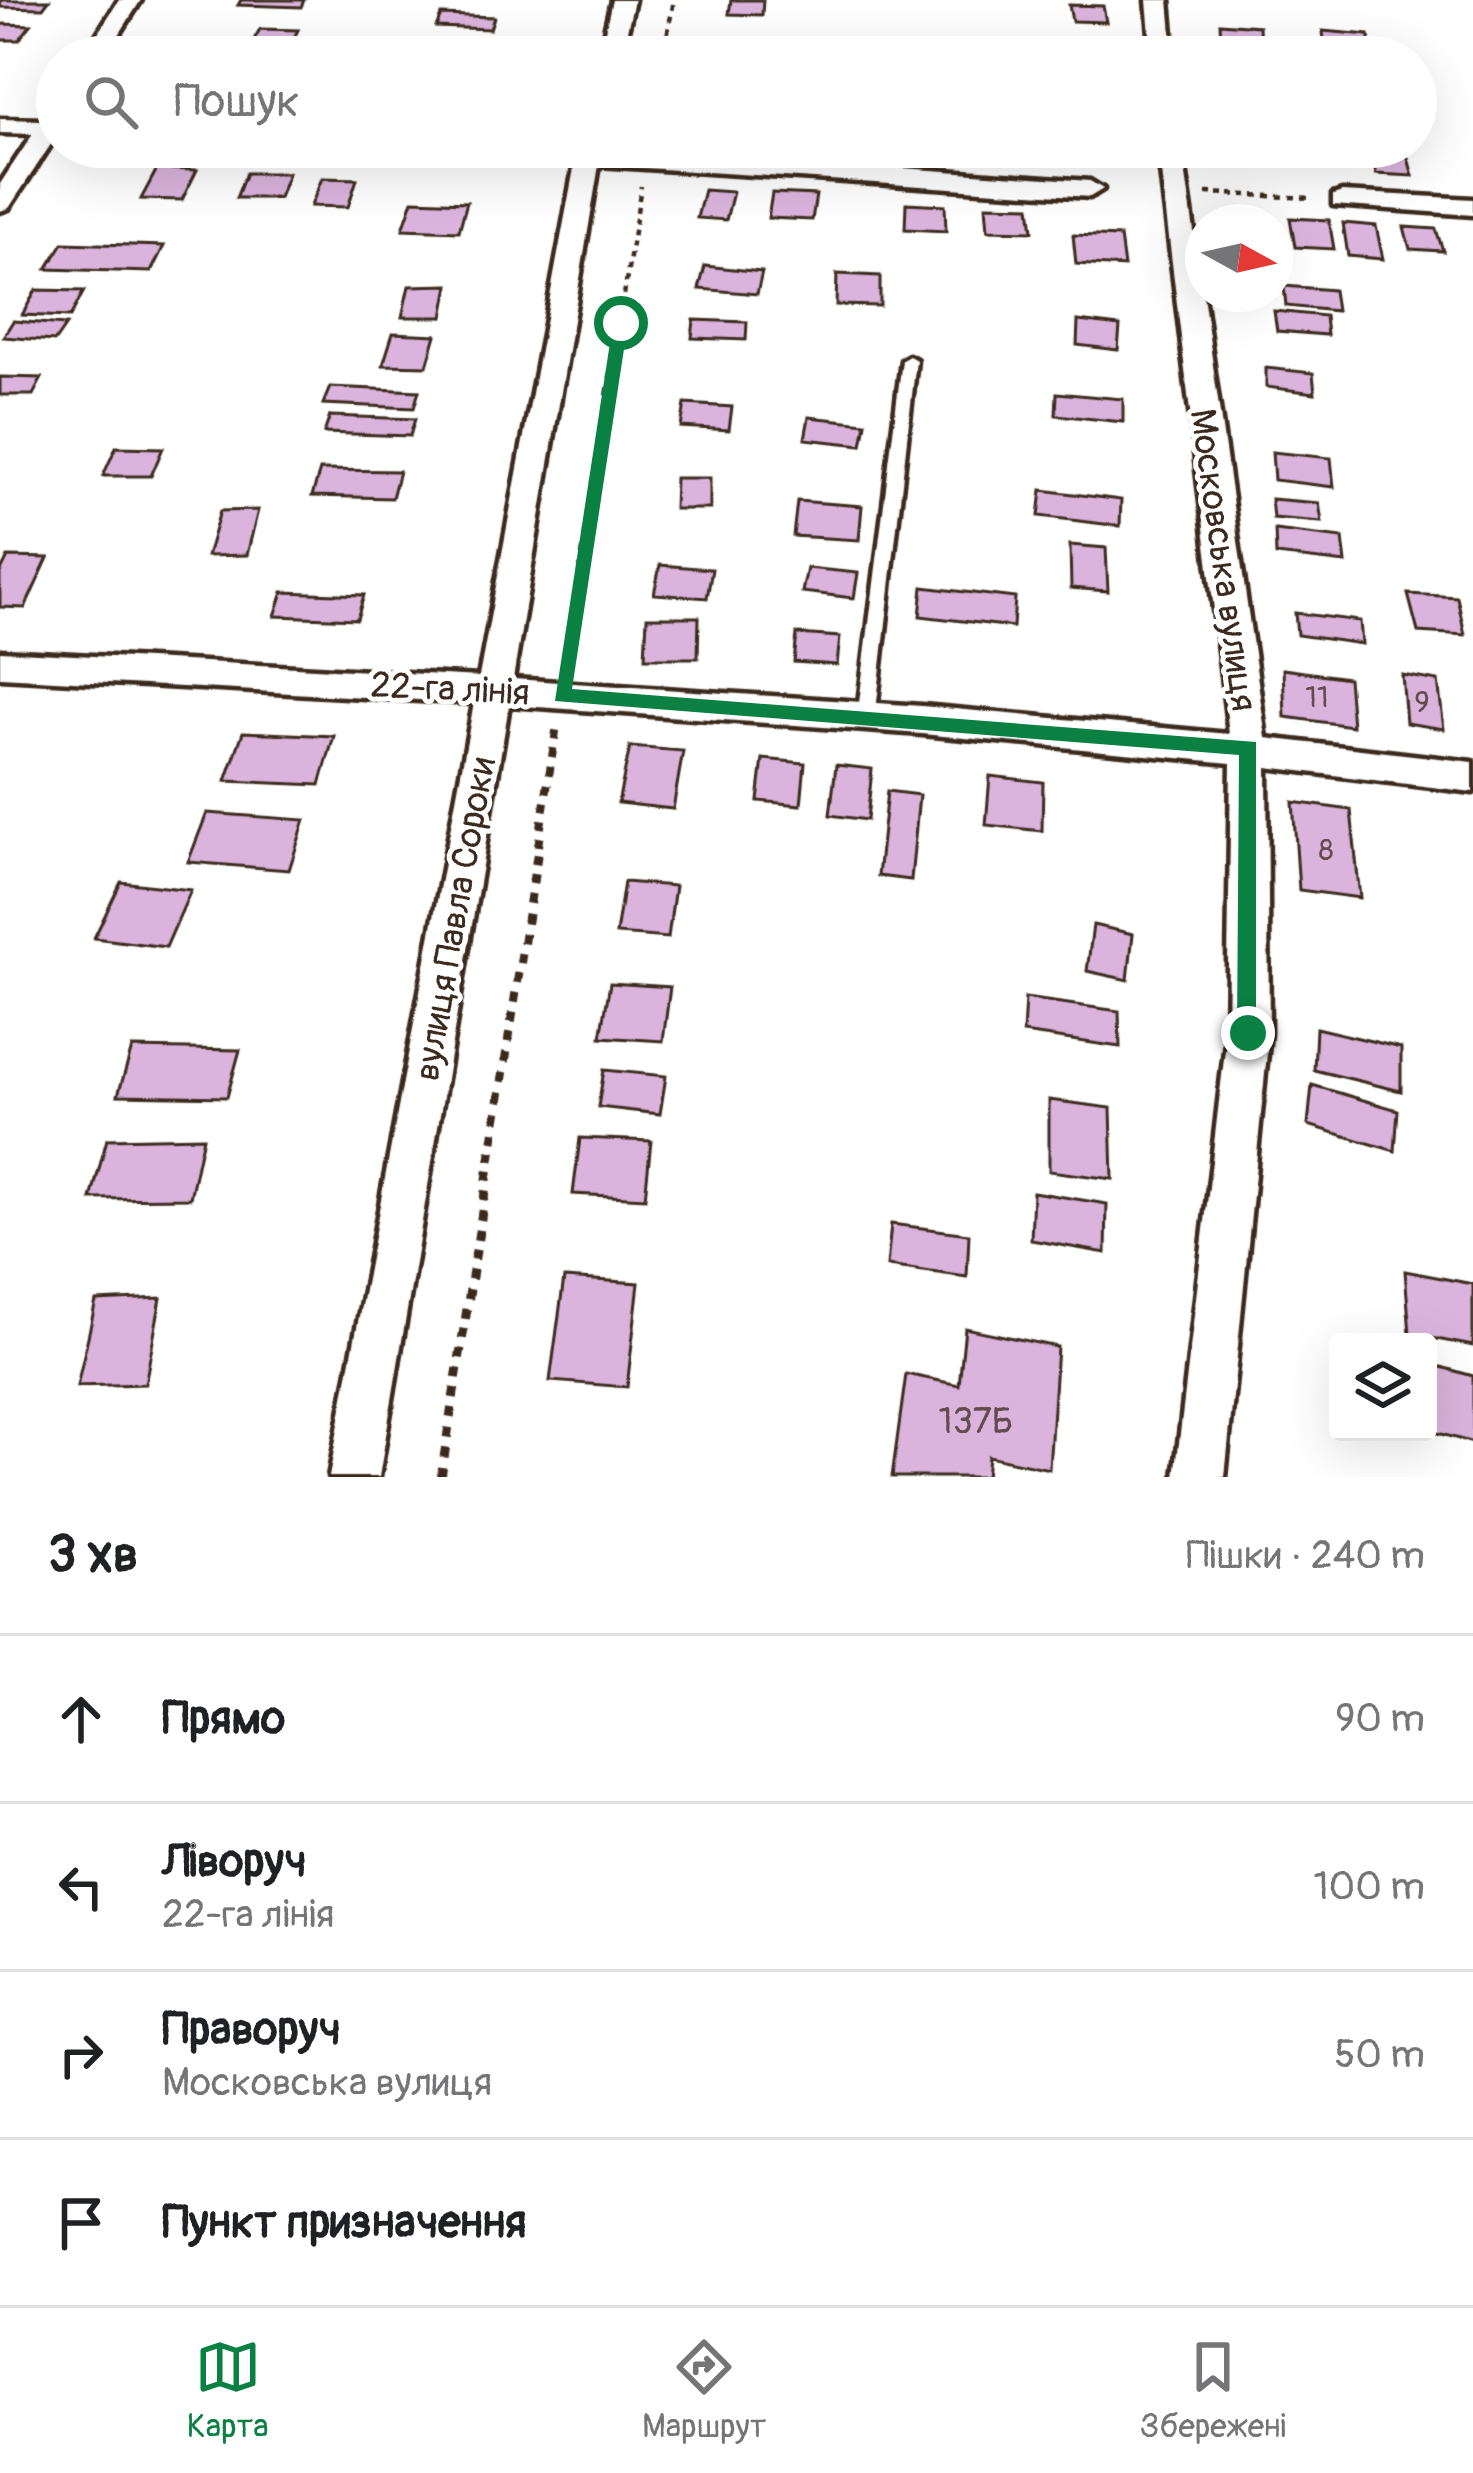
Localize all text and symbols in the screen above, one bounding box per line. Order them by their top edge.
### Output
search box [36,36,1437,168]
icon: search [78,69,144,135]
text: Пошук [174,74,299,130]
north arrow [1185,204,1293,312]
route start [594,296,648,350]
street label: Московська вулиця [1180,406,1266,714]
street label: 22-га лінія [369,662,531,716]
house number: 11 [1305,679,1329,716]
house number: 9 [1414,684,1430,721]
street label: вулиця Павла Сороки [404,754,506,1084]
house number: 8 [1318,832,1334,869]
route end [1221,1006,1275,1060]
map controls [1329,1333,1437,1441]
button: layers [1329,1333,1437,1441]
house number: 137Б [939,1399,1013,1444]
text: 3 хв [48,1523,138,1587]
text: Пішки · 240 m [1186,1531,1425,1580]
icon: ahead [48,1686,114,1752]
text: Прямо [162,1691,285,1747]
text: 90 m [1335,1694,1425,1743]
text: Ліворуч [162,1834,307,1890]
icon: left [48,1854,114,1920]
text: 100 m [1313,1862,1425,1911]
text: 22-га лінія [162,1890,334,1939]
text: Праворуч [162,2002,341,2058]
icon: right [48,2022,114,2088]
text: 50 m [1334,2030,1425,2079]
text: Московська вулиця [162,2058,492,2107]
icon: arrive [48,2190,114,2256]
text: Пункт призначення [162,2195,526,2251]
tab: Карта [187,2334,269,2447]
tab: Маршрут [642,2334,766,2447]
tab: Збережені [1140,2334,1286,2447]

